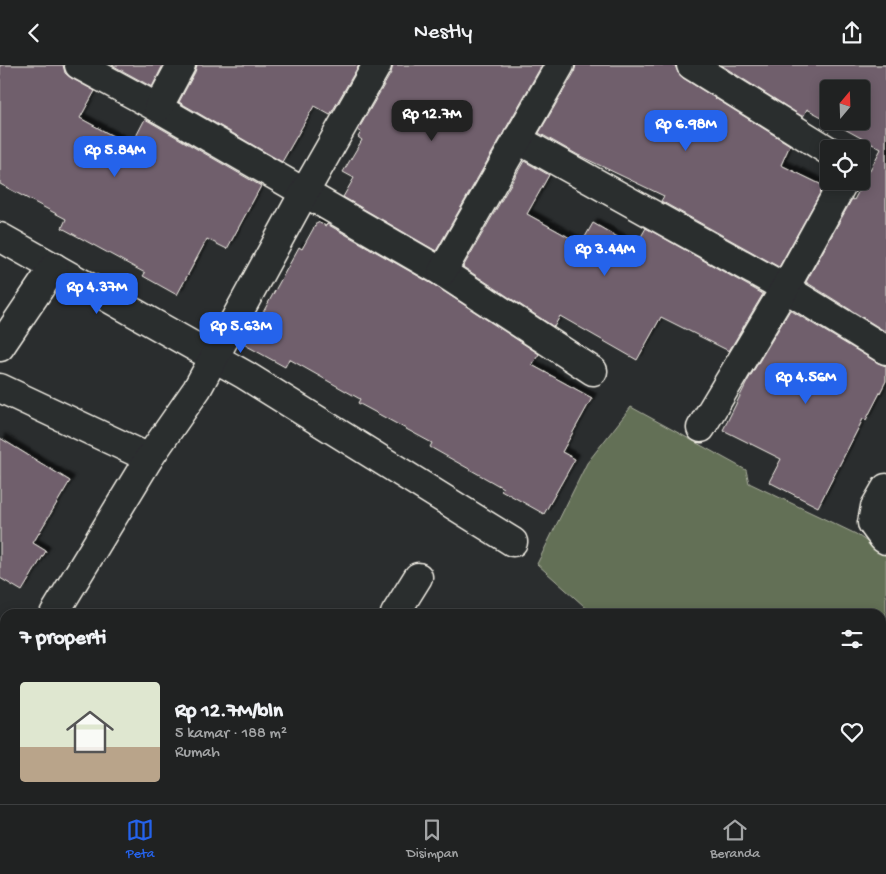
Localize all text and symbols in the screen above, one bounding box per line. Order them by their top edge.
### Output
icon: back [20,19,48,47]
icon: share [838,19,866,47]
text: Nestly [414,20,472,46]
north arrow [820,80,870,130]
map controls [820,80,870,190]
pin: Rp 12.7M [380,99,484,142]
text: Rp 12.7M [403,106,461,125]
pin: Rp 6.98M [634,109,738,152]
text: Rp 6.98M [655,116,717,135]
pin: Rp 5.84M [63,135,167,178]
button: locate [820,140,870,190]
text: Rp 5.84M [85,142,145,161]
pin: Rp 3.44M [553,235,657,277]
text: Rp 3.44M [575,241,635,260]
pin: Rp 4.37M [45,273,149,315]
text: Rp 4.37M [67,279,127,298]
pin: Rp 5.63M [189,311,293,354]
text: Rp 5.63M [211,318,272,337]
pin: Rp 4.56M [754,363,858,405]
text: Rp 4.56M [776,369,836,388]
icon: filters [838,625,866,653]
text: 7 properti [20,627,106,652]
text: Rp 12.7M/bln [175,700,283,725]
icon: home [60,702,120,762]
icon: heart [838,718,866,746]
text: 5 kamar · 188 m² [175,725,287,744]
text: Rumah [175,744,220,763]
tab: Peta [126,816,154,863]
tab: Disimpan [407,816,458,863]
tab: Beranda [710,816,760,863]

